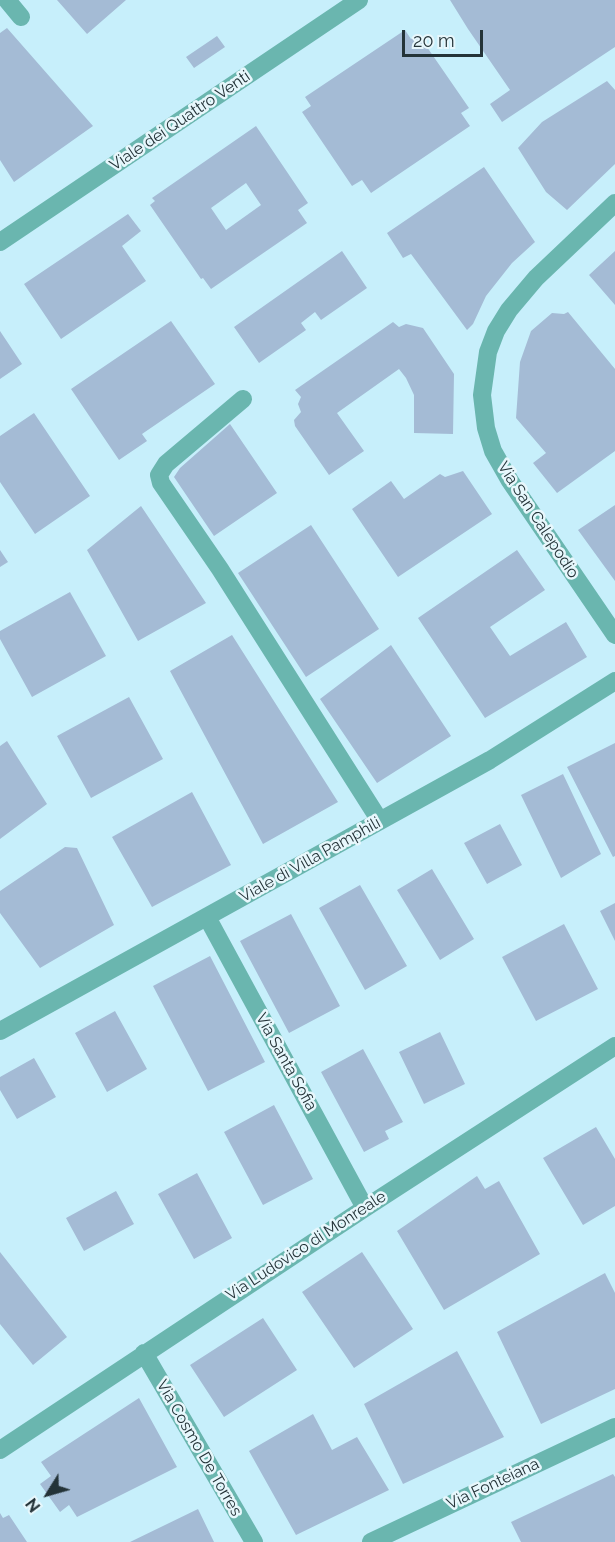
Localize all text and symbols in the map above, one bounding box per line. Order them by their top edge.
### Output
scale bar [405,18,486,56]
text: 20 m [413,30,455,51]
street label: Viale dei Quattro Venti [106,67,254,175]
street label: Via San Calepodio [493,458,583,582]
street label: Viale di Villa Pamphili [236,813,384,907]
street label: Via Santa Sofia [251,1010,321,1114]
street label: Via Ludovico di Monreale [222,1187,390,1305]
street label: Via Cosmo De Torres [152,1376,246,1520]
street label: Via Fonteiana [444,1454,542,1514]
north arrow [18,1464,78,1524]
text: N [22,1495,44,1516]

